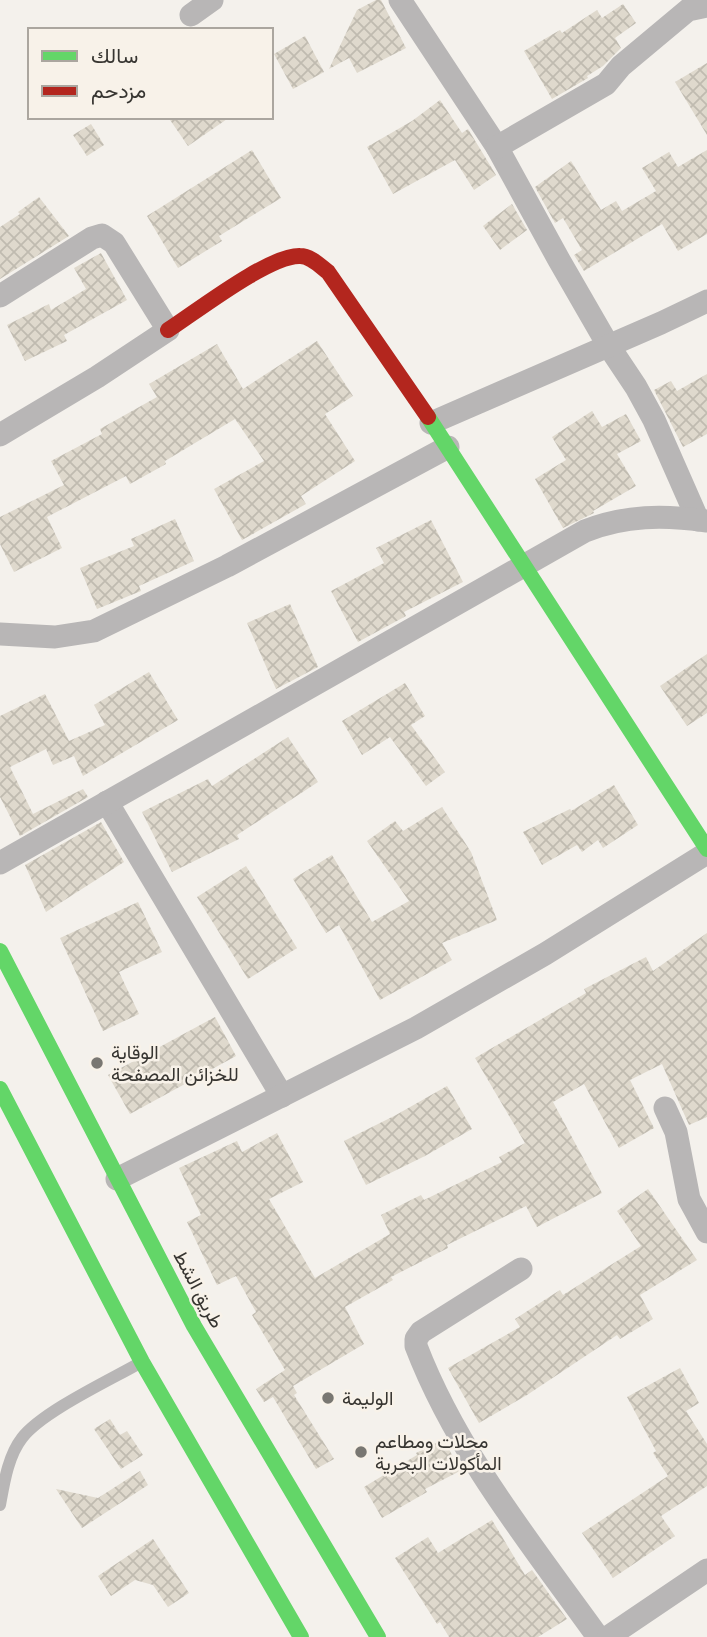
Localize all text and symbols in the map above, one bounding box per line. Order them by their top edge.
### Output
legend [28,28,273,119]
text: سالك [91,42,138,69]
text: مزدحم [91,77,146,105]
place label: الوقاية للخزائن المصفحة [111,1040,239,1086]
marker: الوقاية للخزائن المصفحة [89,1055,105,1071]
street label: طريق الشط [169,1246,229,1332]
place label: الوليمة [342,1386,393,1410]
marker: الوليمة [320,1390,336,1406]
place label: محلات ومطاعم المأكولات البحرية [375,1429,502,1475]
marker: محلات ومطاعم المأكولات البحرية [353,1444,369,1460]

